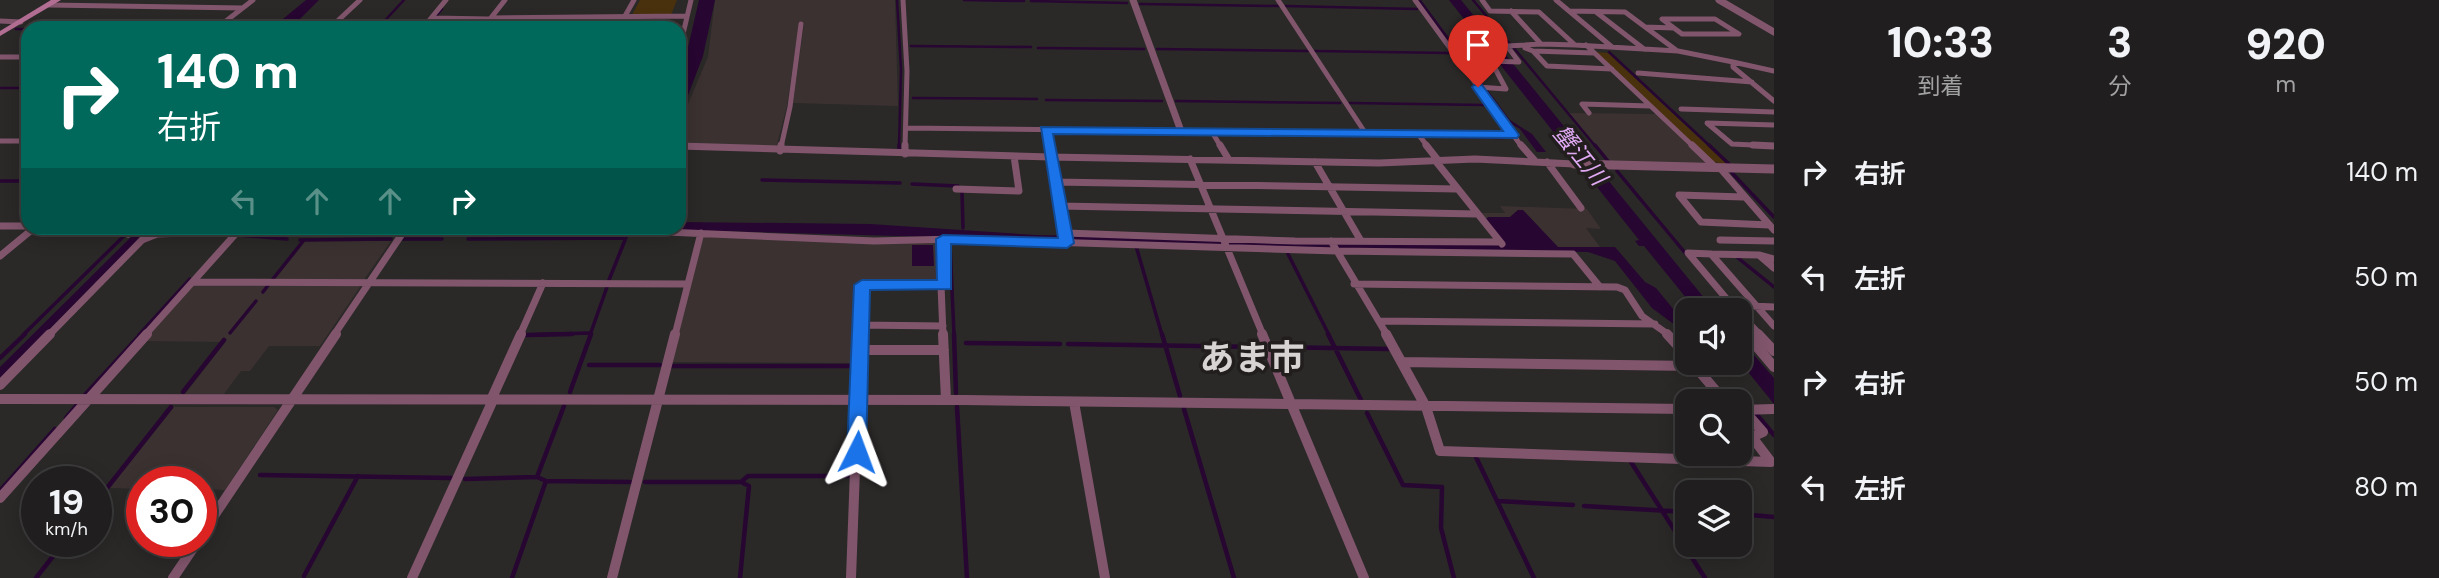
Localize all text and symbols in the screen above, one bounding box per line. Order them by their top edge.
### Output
pin [1448,15,1508,87]
text: 10:33 [1887,15,1994,70]
text: 3 [2107,15,2132,70]
text: 920 [2246,17,2326,72]
icon: arrive [1459,26,1497,64]
text: 140 m [157,39,299,103]
icon: right [42,49,133,140]
text: m [2275,69,2296,99]
text: 到着 [1918,71,1964,101]
text: 分 [2108,71,2131,101]
text: 右折 [157,106,221,148]
water label: 蟹江川 [1547,119,1615,194]
icon: right [1795,153,1833,191]
text: 140 m [2346,155,2418,189]
text: 右折 [1854,157,1906,191]
icon: left [225,182,263,220]
icon: ahead [298,182,336,220]
icon: ahead [371,182,409,220]
icon: right [444,182,482,220]
icon: left [1795,258,1833,296]
text: 50 m [2354,260,2418,294]
text: 左折 [1854,262,1906,296]
map controls [1675,298,1752,557]
button: sound [1675,298,1752,375]
district label: あま市 [1199,335,1305,381]
icon: right [1795,363,1833,401]
text: 50 m [2354,365,2418,399]
text: 右折 [1854,367,1906,401]
button: search [1675,389,1752,466]
position arrow [820,415,894,489]
speed limit sign: 30 [126,466,217,557]
icon: left [1795,468,1833,506]
text: 80 m [2354,470,2418,504]
text: 左折 [1854,472,1906,506]
text: 19 [49,479,84,525]
button: layers [1675,480,1752,557]
text: km/h [45,517,88,541]

